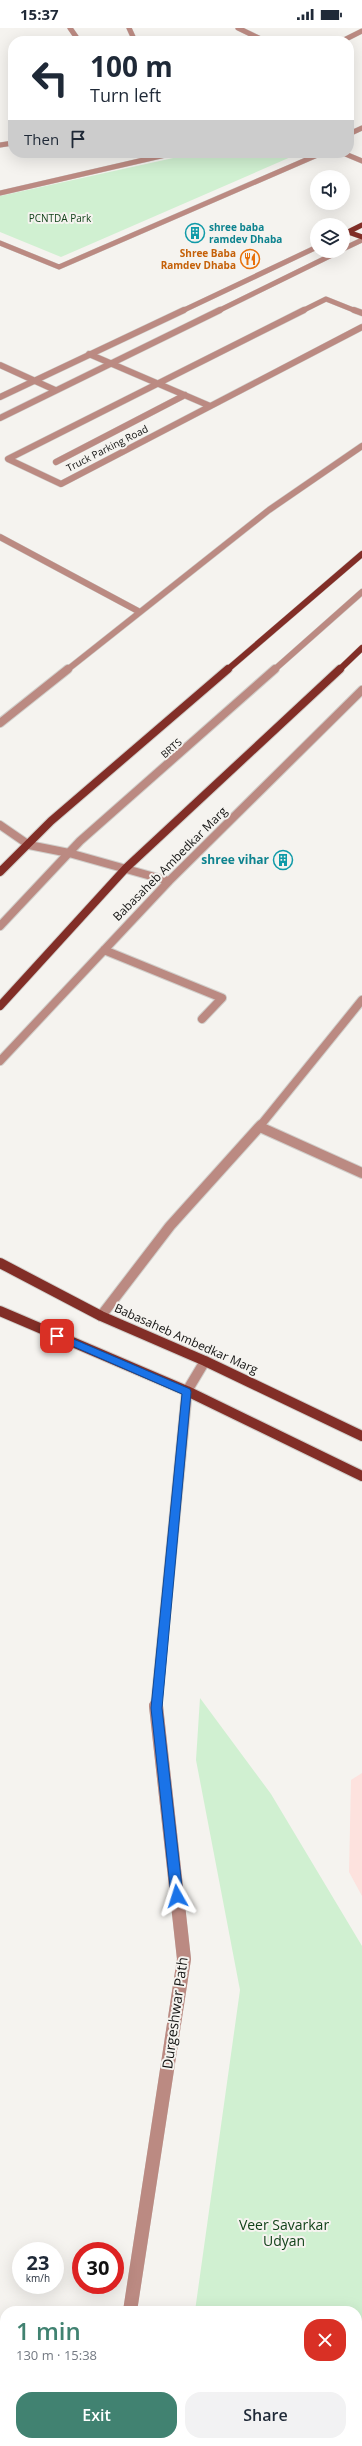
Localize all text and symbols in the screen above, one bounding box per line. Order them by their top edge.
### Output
text: 15:37 [20,4,59,24]
text: 100 m [90,47,173,85]
icon: left [24,52,76,104]
text: Turn left [90,83,161,107]
icon: arrive [67,128,89,150]
text: Then [24,129,59,149]
map controls [310,170,350,258]
button: sound [310,170,350,210]
park label: PCNTDA Park [29,211,92,225]
button: layers [310,218,350,258]
place label: shree baba ramdev Dhaba [209,220,282,246]
building icon: shree baba ramdev Dhaba [184,222,206,244]
place label: Shree Baba Ramdev Dhaba [161,246,236,272]
restaurant icon: Shree Baba Ramdev Dhaba [239,248,261,270]
street label: Truck Parking Road [64,421,150,475]
street label: BRTS [157,735,185,761]
street label: Babasaheb Ambedkar Marg [109,802,231,925]
building icon: shree vihar [272,849,294,871]
place label: shree vihar [201,851,270,868]
street label: Babasaheb Ambedkar Marg [112,1299,261,1378]
pin [40,1319,74,1353]
icon: arrive [46,1325,68,1347]
position arrow [156,1875,198,1917]
street label: Durgeshwar Path [157,1956,192,2070]
park label: Veer Savarkar Udyan [239,2215,329,2250]
speed limit sign: 30 [72,2242,124,2294]
text: 23 [27,2249,49,2276]
text: km/h [26,2271,50,2285]
text: 1 min [16,2314,81,2347]
button: close [304,2319,346,2361]
text: 130 m · 15:38 [16,2346,97,2364]
button: Exit [16,2392,177,2438]
button: Share [185,2392,346,2438]

